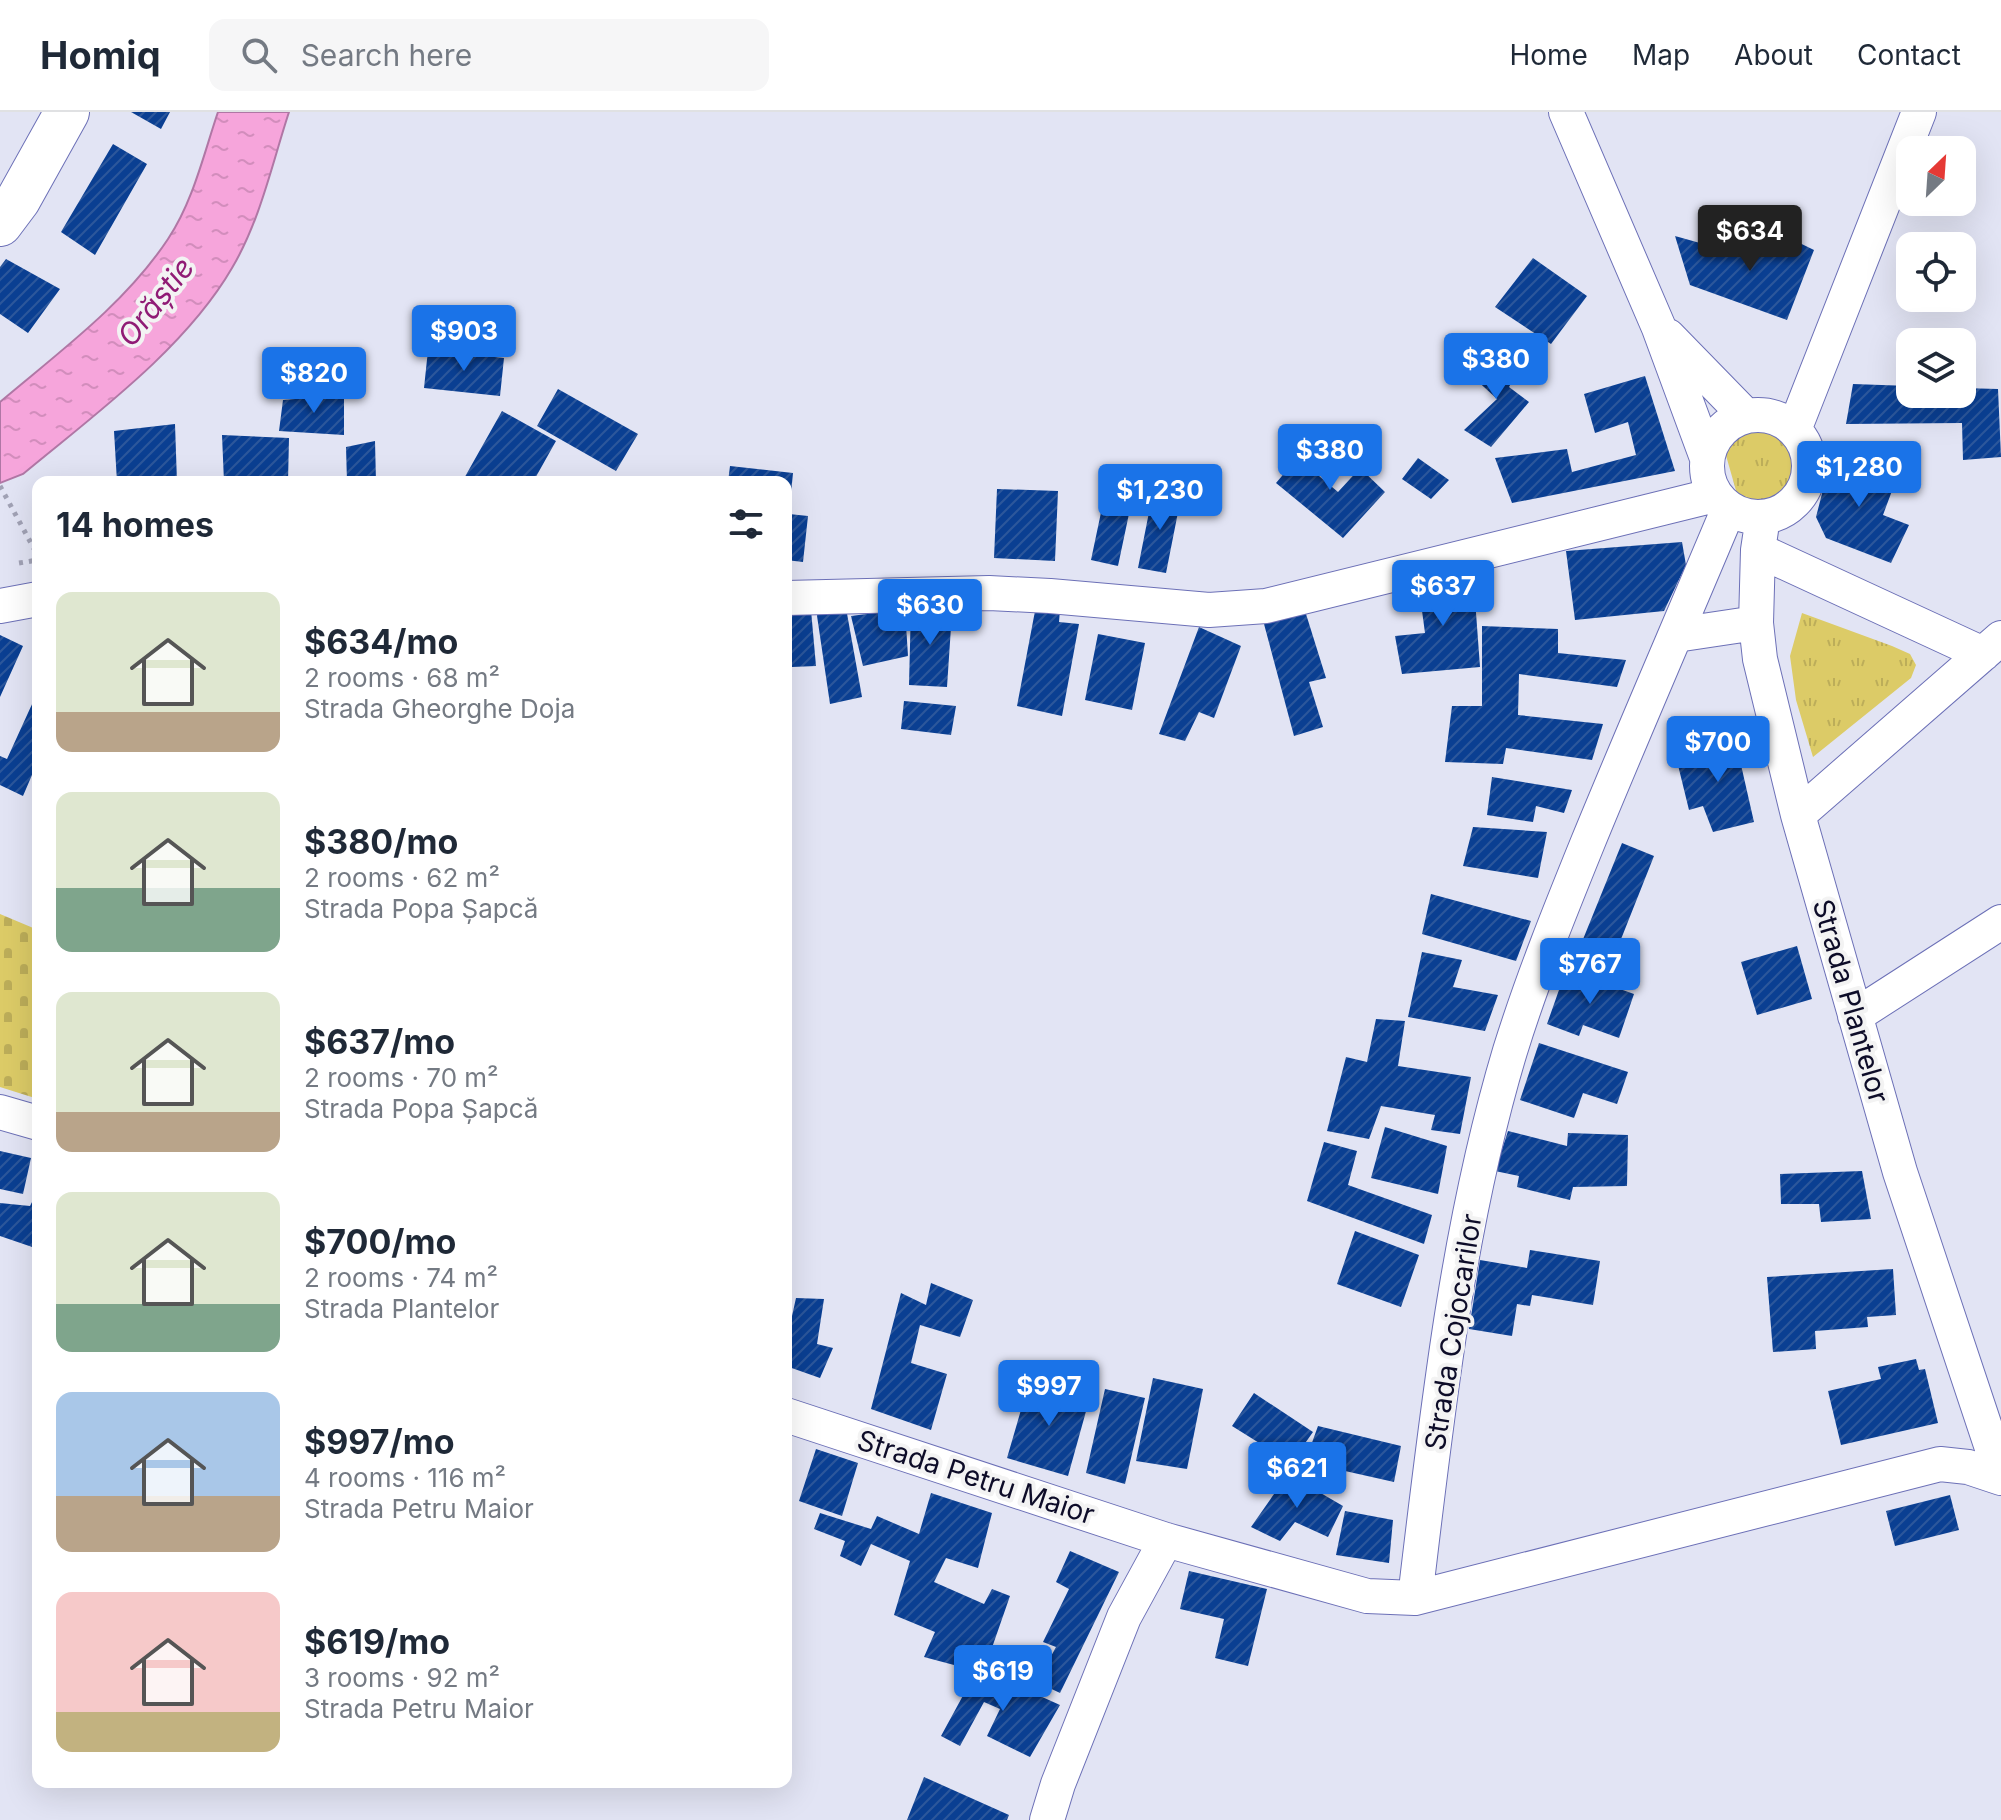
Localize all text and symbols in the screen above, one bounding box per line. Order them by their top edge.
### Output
search box [209,19,769,91]
text: Homiq [40,32,161,78]
icon: search [237,33,281,77]
text: Search here [301,37,472,73]
text: Home [1509,38,1588,72]
text: Map [1632,38,1690,72]
text: About [1734,38,1813,72]
text: Contact [1857,38,1961,72]
north arrow [1896,136,1976,216]
map controls [1896,136,1976,408]
pin: $634 [1703,205,1797,273]
text: $634 [1716,215,1784,246]
button: locate [1896,232,1976,312]
water label: Orăștie [109,250,201,353]
pin: $903 [417,305,511,373]
text: $903 [430,315,498,346]
button: layers [1896,328,1976,408]
pin: $380 [1449,333,1543,401]
text: $380 [1462,343,1530,374]
pin: $820 [267,347,361,415]
text: $820 [280,357,348,388]
pin: $380 [1283,424,1377,492]
text: $380 [1296,434,1364,465]
pin: $1,280 [1794,441,1924,509]
text: $1,280 [1815,451,1903,482]
pin: $1,230 [1095,464,1225,532]
text: $1,230 [1116,474,1204,505]
icon: filters [724,502,768,546]
text: 14 homes [56,504,214,545]
pin: $637 [1396,560,1490,628]
text: $637 [1410,570,1476,601]
pin: $630 [883,579,977,647]
text: $630 [896,589,964,620]
text: $634/mo [304,621,458,662]
icon: home [120,624,216,720]
text: 2 rooms · 68 m² [304,662,500,693]
text: Strada Gheorghe Doja [304,693,575,724]
pin: $700 [1671,716,1765,784]
text: $700 [1685,726,1751,757]
text: $380/mo [304,821,458,862]
icon: home [120,824,216,920]
text: 2 rooms · 62 m² [304,862,500,893]
text: Strada Popa Șapcă [304,893,538,924]
street label: Strada Plantelor [1806,895,1896,1107]
pin: $767 [1543,938,1637,1006]
text: $767 [1558,948,1622,979]
text: $637/mo [304,1021,455,1062]
icon: home [120,1024,216,1120]
text: 2 rooms · 70 m² [304,1062,499,1093]
text: Strada Popa Șapcă [304,1093,538,1124]
street label: Strada Cojocarilor [1418,1211,1488,1453]
text: $700/mo [304,1221,456,1262]
icon: home [120,1224,216,1320]
text: 2 rooms · 74 m² [304,1262,498,1293]
text: Strada Plantelor [304,1293,499,1324]
pin: $997 [1002,1360,1096,1428]
text: $997 [1016,1370,1082,1401]
text: $997/mo [304,1421,455,1462]
street label: Strada Petru Maior [853,1423,1099,1531]
icon: home [120,1424,216,1520]
pin: $621 [1250,1442,1344,1510]
text: $621 [1266,1452,1328,1483]
text: 4 rooms · 116 m² [304,1462,506,1493]
text: Strada Petru Maior [304,1493,534,1524]
text: $619/mo [304,1621,450,1662]
icon: home [120,1624,216,1720]
pin: $619 [956,1645,1050,1713]
text: $619 [972,1655,1034,1686]
text: 3 rooms · 92 m² [304,1662,500,1693]
text: Strada Petru Maior [304,1693,534,1724]

